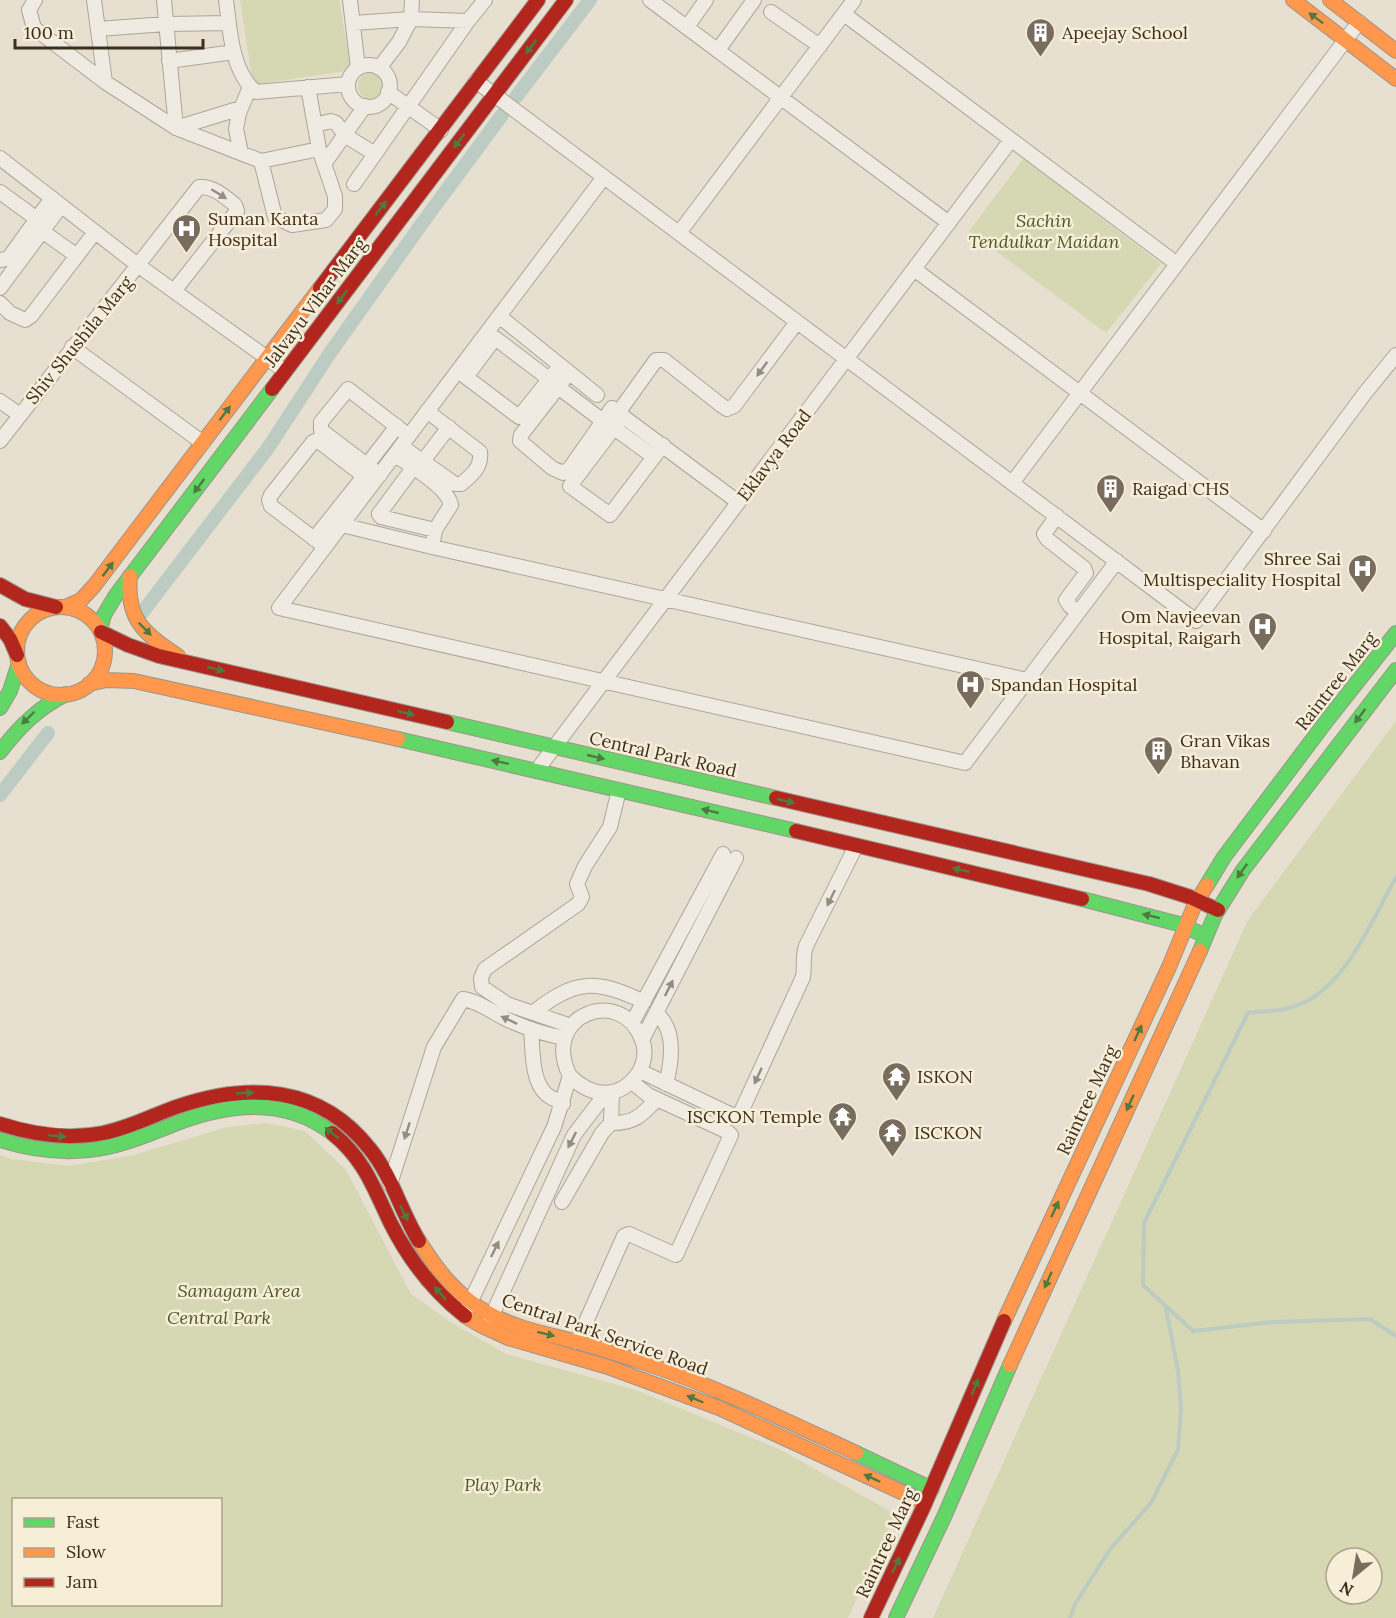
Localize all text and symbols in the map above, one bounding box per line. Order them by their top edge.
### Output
one-way arrow [1308,11,1324,24]
scale bar [15,12,202,50]
building icon: Apeejay School [1025,16,1057,58]
text: 100 m [24,21,74,44]
place label: Apeejay School [1061,21,1188,44]
one-way arrow [525,39,537,54]
one-way arrow [453,133,465,149]
one-way arrow [211,188,227,199]
one-way arrow [374,200,386,215]
place label: Suman Kanta Hospital [208,207,318,251]
park label: Sachin Tendulkar Maidan [968,209,1120,253]
hospital icon: Suman Kanta Hospital [171,212,203,254]
street label: Jalvayu Vihar Marg [258,232,372,372]
street label: Shiv Shushila Marg [20,270,138,409]
one-way arrow [335,289,348,305]
one-way arrow [757,361,769,376]
street label: Eklavya Road [732,404,816,506]
one-way arrow [219,406,231,421]
building icon: Raigad CHS [1095,472,1127,514]
place label: Raigad CHS [1132,477,1229,500]
one-way arrow [192,478,205,494]
place label: Shree Sai Multispeciality Hospital [1143,547,1341,591]
hospital icon: Shree Sai Multispeciality Hospital [1346,552,1378,594]
one-way arrow [101,561,113,576]
place label: Om Navjeevan Hospital, Raigarh [1099,605,1241,649]
hospital icon: Om Navjeevan Hospital, Raigarh [1246,610,1278,652]
one-way arrow [137,622,151,636]
street label: Raintree Marg [1290,626,1382,735]
one-way arrow [207,665,225,675]
hospital icon: Spandan Hospital [954,668,986,710]
place label: Spandan Hospital [991,673,1138,696]
one-way arrow [1354,708,1367,724]
one-way arrow [397,709,415,719]
one-way arrow [22,710,36,724]
street label: Central Park Road [587,726,739,782]
place label: Gran Vikas Bhavan [1180,729,1270,773]
building icon: Gran Vikas Bhavan [1143,734,1175,776]
one-way arrow [587,753,605,763]
one-way arrow [490,757,509,766]
one-way arrow [777,797,796,806]
one-way arrow [701,806,720,816]
one-way arrow [1236,863,1248,879]
one-way arrow [952,865,971,875]
one-way arrow [826,890,835,907]
one-way arrow [1142,910,1160,920]
one-way arrow [664,979,674,996]
one-way arrow [499,1015,517,1025]
one-way arrow [1133,1024,1142,1041]
street label: Raintree Marg [1051,1040,1123,1159]
temple icon: ISKON [880,1060,912,1102]
place label: ISKON [917,1065,973,1088]
one-way arrow [753,1067,762,1084]
one-way arrow [235,1088,254,1097]
one-way arrow [1125,1095,1135,1113]
temple icon: ISCKON Temple [827,1100,859,1142]
place label: ISCKON Temple [687,1105,822,1128]
temple icon: ISCKON [877,1116,909,1158]
place label: ISCKON [914,1121,983,1144]
one-way arrow [402,1122,411,1140]
one-way arrow [324,1128,339,1140]
one-way arrow [47,1132,66,1141]
one-way arrow [567,1132,577,1149]
one-way arrow [1051,1201,1060,1218]
one-way arrow [399,1205,408,1222]
one-way arrow [491,1240,500,1257]
one-way arrow [1043,1271,1053,1289]
park label: Samagam Area [177,1279,301,1302]
one-way arrow [434,1286,447,1301]
street label: Central Park Service Road [499,1288,711,1380]
park label: Central Park [167,1306,271,1329]
one-way arrow [537,1330,555,1340]
one-way arrow [971,1379,980,1396]
one-way arrow [686,1394,703,1403]
park label: Play Park [464,1473,542,1496]
one-way arrow [864,1474,881,1483]
street label: Raintree Marg [850,1483,922,1602]
legend [12,1498,222,1606]
text: Fast [66,1510,100,1533]
text: Slow [66,1540,106,1563]
north arrow [1324,1546,1384,1606]
one-way arrow [891,1557,900,1574]
text: Jam [65,1570,98,1593]
text: N [1336,1577,1357,1601]

